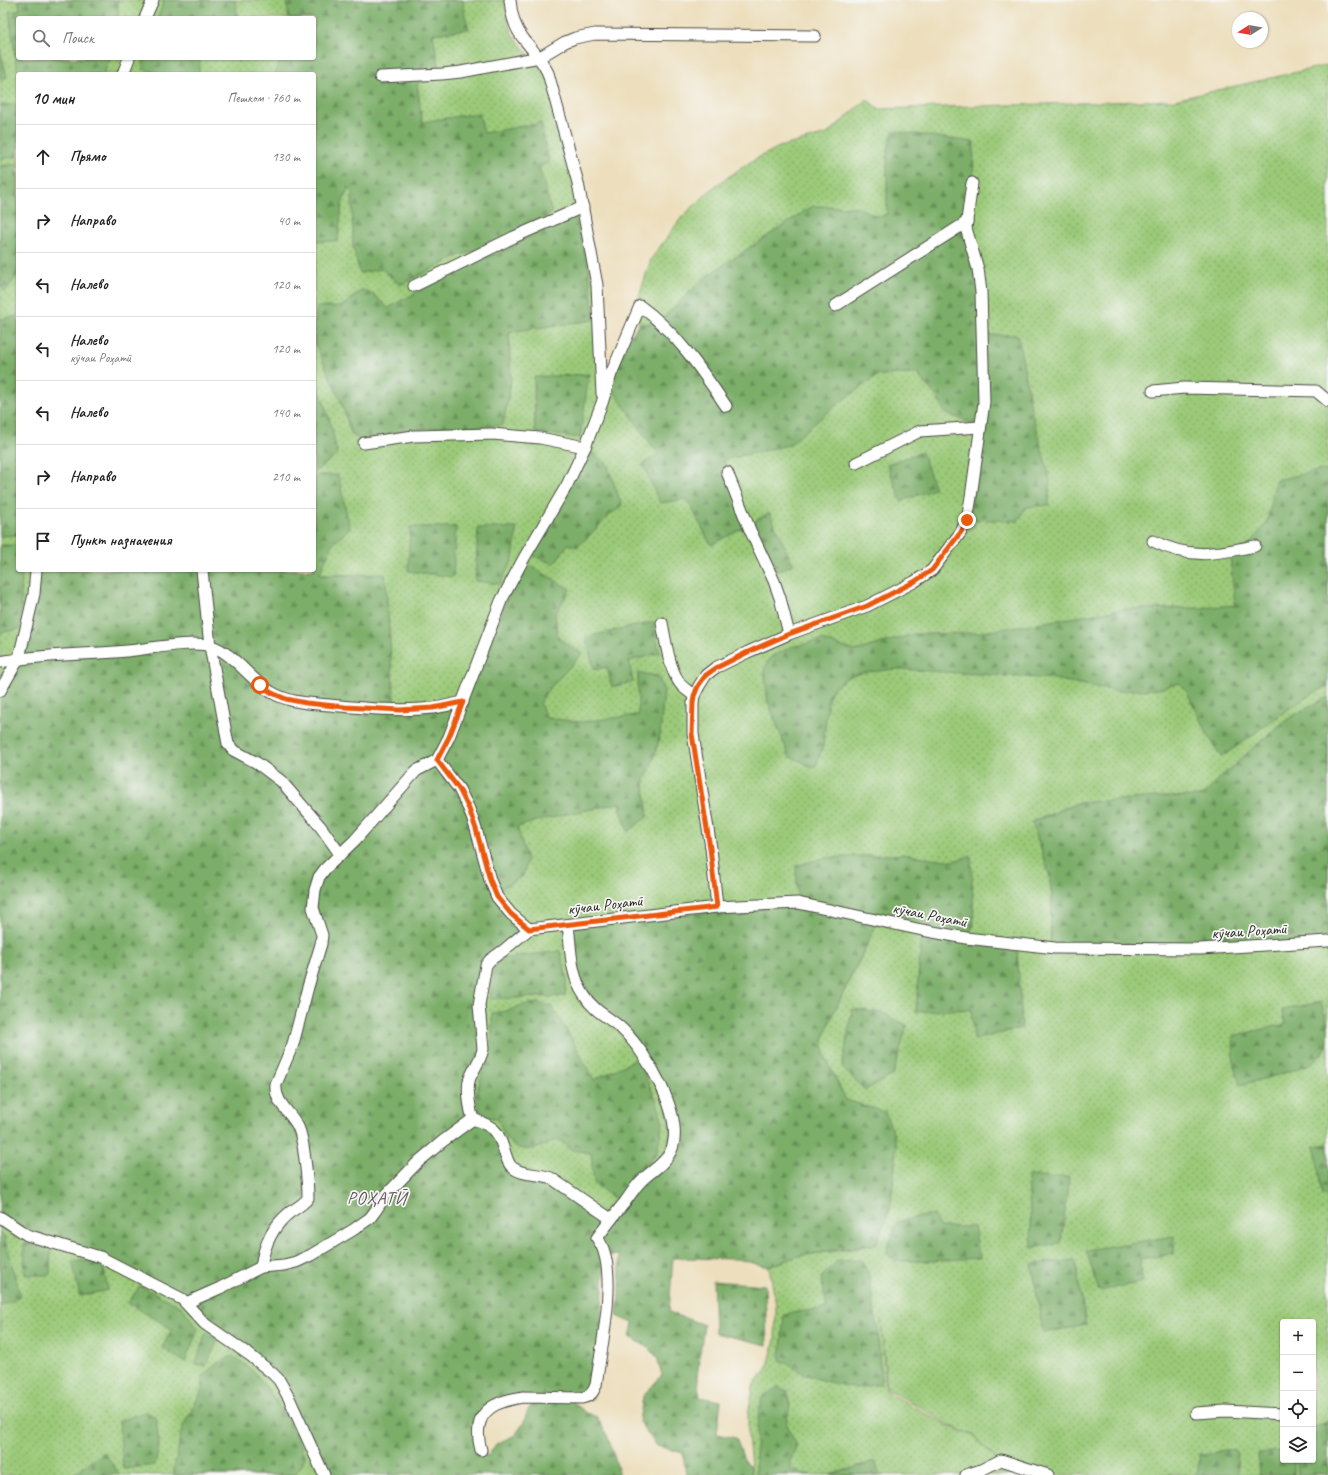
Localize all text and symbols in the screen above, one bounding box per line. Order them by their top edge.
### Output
north arrow [1232,12,1268,48]
search box [16,16,316,60]
icon: search [30,27,52,49]
text: Поиск [62,29,94,48]
text: 10 мин [32,88,74,109]
text: Пешком · 760 m [227,90,300,106]
icon: ahead [32,146,54,168]
text: Прямо [70,147,106,166]
text: 130 m [272,149,300,165]
icon: right [32,210,54,232]
text: Направо [70,211,116,230]
text: 40 m [278,213,300,229]
icon: left [32,274,54,296]
text: Налево [70,275,108,294]
text: 120 m [272,277,300,293]
text: Налево [70,331,108,350]
icon: left [32,338,54,360]
text: 120 m [272,341,300,357]
text: кӯчаи Роҳатӣ [70,350,131,366]
icon: left [32,402,54,424]
text: Налево [70,403,108,422]
text: 140 m [272,405,300,421]
icon: right [32,466,54,488]
text: Направо [70,467,116,486]
text: 210 m [272,469,300,485]
route end [958,511,976,529]
icon: arrive [32,530,54,552]
text: Пункт назначения [70,531,172,550]
route start [251,676,269,694]
street label: кӯчаи Роҳатӣ [566,890,645,920]
street label: кӯчаи Роҳатӣ [891,898,970,932]
street label: кӯчаи Роҳатӣ [1211,918,1289,944]
district label: РОҲАТӢ [347,1187,409,1209]
map controls [1280,1319,1316,1463]
button: + [1280,1319,1316,1355]
button: − [1280,1355,1316,1391]
button: locate [1280,1391,1316,1427]
button: layers [1280,1427,1316,1463]

